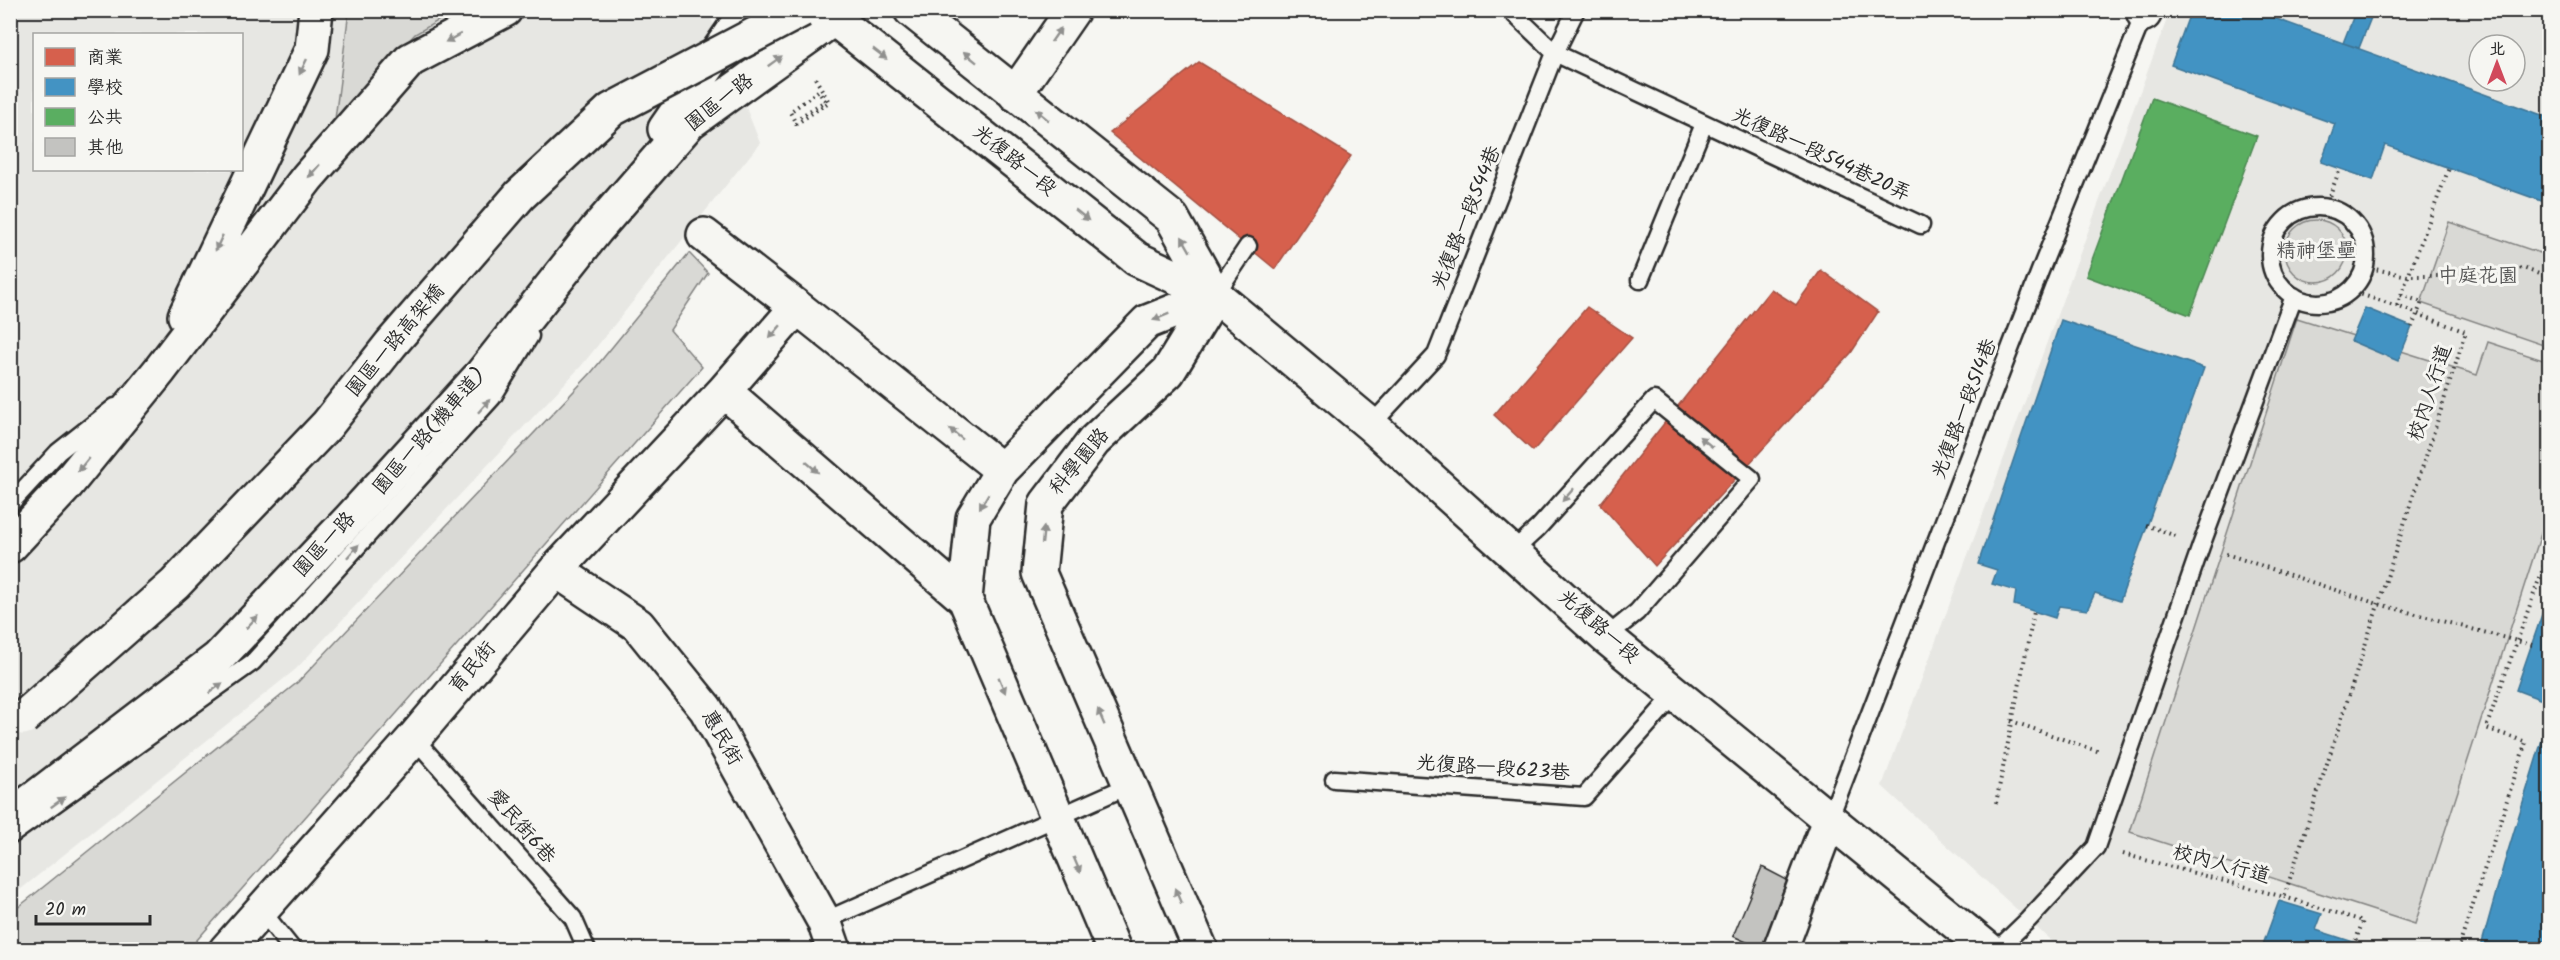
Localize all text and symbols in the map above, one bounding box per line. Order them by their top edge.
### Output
one-way arrow [1050,27,1062,43]
one-way arrow [444,32,462,42]
legend [33,33,243,171]
north arrow [2467,33,2527,93]
text: 北 [2489,37,2505,62]
text: 商業 [87,44,123,73]
one-way arrow [872,48,887,60]
one-way arrow [962,52,977,64]
one-way arrow [767,55,783,67]
one-way arrow [299,58,308,75]
street label: 園區一路 [679,65,762,140]
text: 學校 [87,74,123,103]
street label: 光復路一段544巷20弄 [1726,99,1916,211]
text: 公共 [87,104,123,133]
one-way arrow [1034,109,1050,122]
street label: 光復路一段 [965,117,1063,205]
text: 其他 [87,134,123,163]
street label: 光復路一段544巷 [1424,140,1511,295]
one-way arrow [308,163,321,178]
one-way arrow [1074,208,1089,221]
one-way arrow [214,234,224,252]
one-way arrow [1181,235,1191,252]
park label: 精神堡壘 [2276,236,2356,268]
park label: 中庭花園 [2438,261,2518,293]
street label: 園區一路高架橋 [339,277,453,405]
one-way arrow [1152,313,1170,322]
one-way arrow [769,324,782,339]
street label: 光復路一段514巷 [1924,333,2007,484]
street label: 校內人行道 [2400,341,2462,445]
street label: 園區一路(機車道) [366,361,494,503]
one-way arrow [477,399,490,414]
street label: 科學園路 [1042,420,1119,503]
one-way arrow [949,428,964,440]
one-way arrow [1699,437,1714,449]
one-way arrow [78,457,90,472]
one-way arrow [804,460,819,473]
one-way arrow [1561,487,1575,502]
one-way arrow [978,493,989,509]
street label: 園區一路 [286,504,365,585]
one-way arrow [1038,525,1048,544]
one-way arrow [346,544,359,559]
street label: 光復路一段 [1550,582,1646,672]
one-way arrow [245,615,259,630]
street label: 育民街 [441,635,505,701]
one-way arrow [997,677,1006,694]
one-way arrow [209,683,224,695]
street label: 惠民街 [692,704,750,772]
one-way arrow [1096,707,1106,725]
street label: 光復路一段623巷 [1415,748,1572,790]
street label: 愛民街6巷 [479,782,564,873]
one-way arrow [50,797,66,808]
street label: 校內人行道 [2169,837,2273,893]
one-way arrow [1073,856,1082,874]
one-way arrow [1173,886,1183,904]
scale bar [36,888,150,926]
text: 20 m [45,896,86,925]

